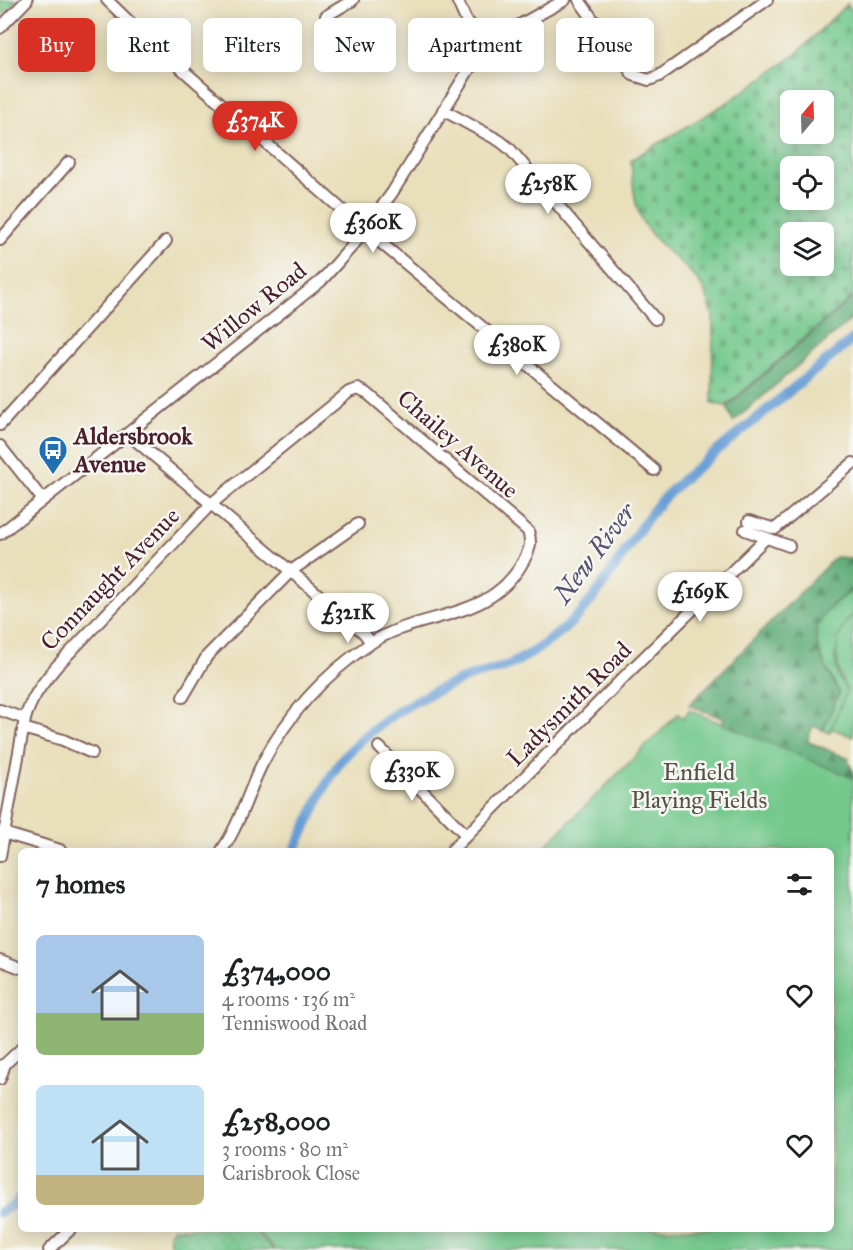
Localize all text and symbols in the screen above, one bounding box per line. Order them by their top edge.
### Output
chip: Buy [18,18,95,72]
chip: Rent [107,18,191,72]
chip: Filters [203,18,302,72]
chip: New [314,18,396,72]
chip: Apartment [408,18,544,72]
chip: House [556,18,654,72]
north arrow [780,90,834,144]
map controls [780,90,834,276]
pin: £374K [213,101,297,152]
text: £374K [226,108,284,132]
button: locate [780,156,834,210]
pin: £258K [506,164,590,215]
text: £258K [519,171,577,195]
pin: £360K [331,203,415,254]
text: £360K [344,210,402,234]
button: layers [780,222,834,276]
street label: Willow Road [195,256,313,358]
pin: £380K [475,325,559,376]
text: £380K [488,332,546,356]
street label: Chailey Avenue [391,383,525,505]
place label: Aldersbrook Avenue [72,421,193,479]
bus stop icon: Aldersbrook Avenue [37,434,69,476]
water label: New River [545,496,643,611]
street label: Connaught Avenue [34,501,186,657]
pin: £169K [658,572,742,623]
text: £169K [672,579,728,603]
pin: £321K [306,593,390,644]
text: £321K [321,600,375,624]
street label: Ladysmith Road [500,635,638,773]
pin: £330K [370,751,454,802]
park label: Enfield Playing Fields [631,757,767,815]
text: £330K [384,758,440,782]
text: 7 homes [36,868,125,900]
icon: filters [783,868,816,901]
text: £374,000 [222,955,331,987]
icon: home [84,959,156,1031]
icon: heart [783,979,816,1012]
text: 4 rooms · 136 m² [222,987,355,1011]
text: Tenniswood Road [222,1011,367,1035]
text: £258,000 [222,1105,331,1137]
icon: home [84,1109,156,1181]
icon: heart [783,1129,816,1162]
text: 3 rooms · 80 m² [222,1137,348,1161]
text: Carisbrook Close [222,1161,360,1185]

